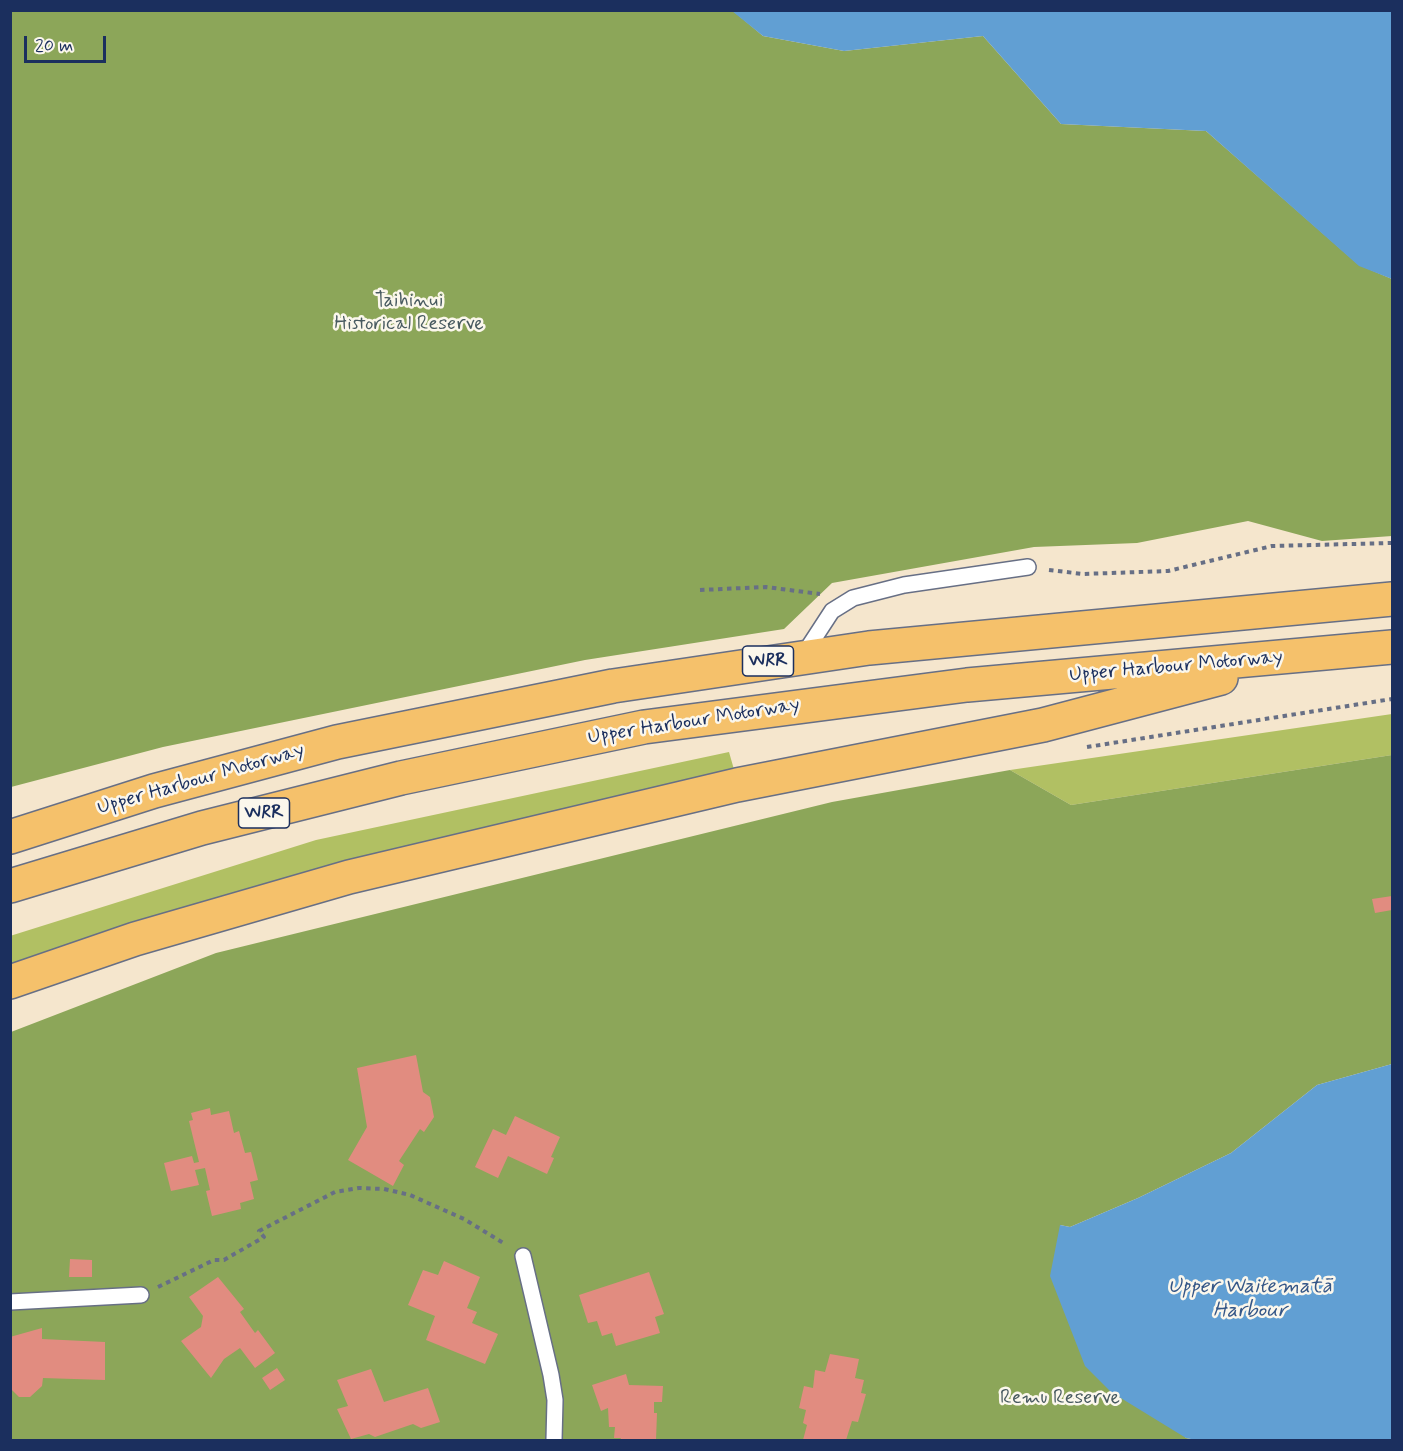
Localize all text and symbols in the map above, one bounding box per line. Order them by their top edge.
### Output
scale bar [27,24,110,62]
text: 20 m [35,34,73,58]
park label: Taihinui Historical Reserve [334,290,484,337]
road number: WRR [742,646,794,676]
street label: Upper Harbour Motorway [1068,646,1284,688]
street label: Upper Harbour Motorway [586,693,802,751]
street label: Upper Harbour Motorway [95,739,307,821]
road number: WRR [238,798,290,828]
water label: Upper Waitematā Harbour [1168,1275,1332,1325]
park label: Remu Reserve [1000,1387,1120,1411]

